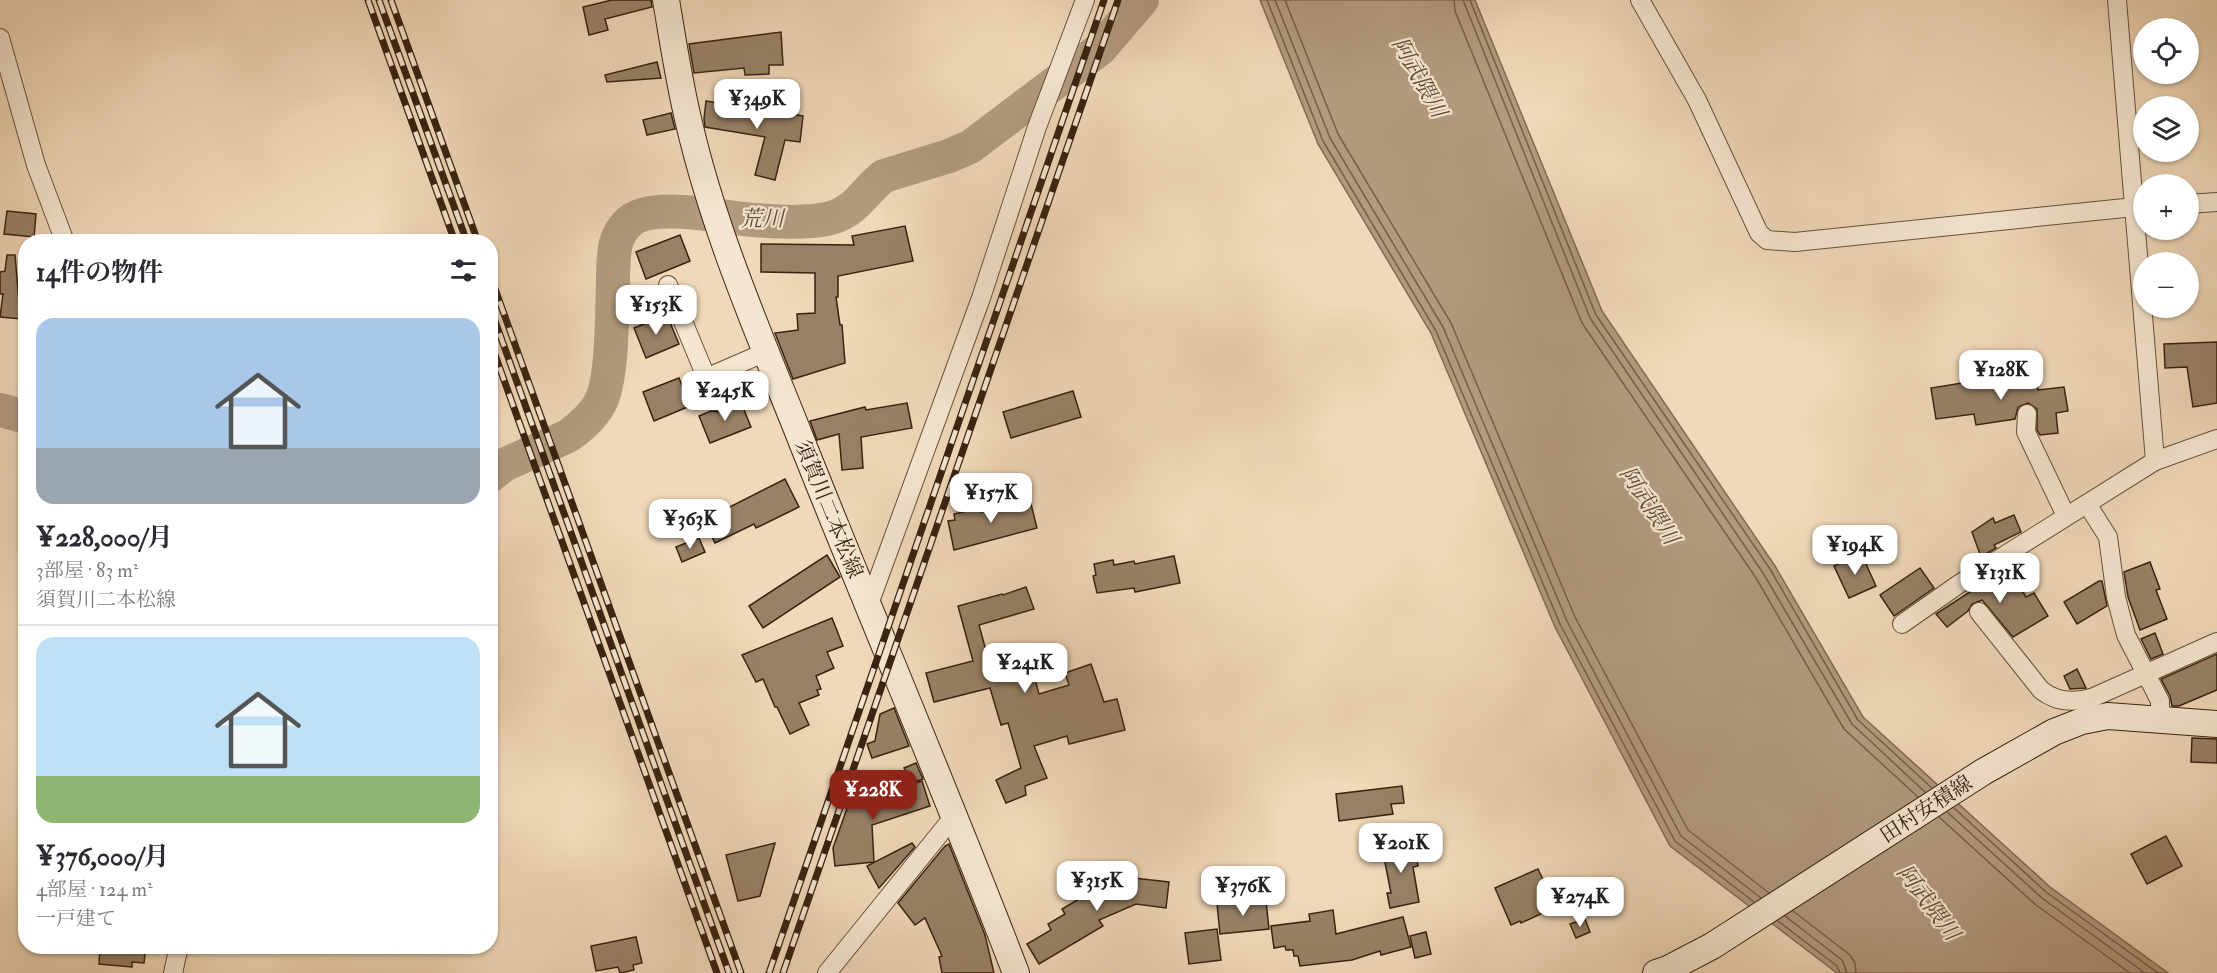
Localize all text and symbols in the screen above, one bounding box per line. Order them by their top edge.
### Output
map controls [2133,18,2199,318]
button: locate [2133,18,2199,84]
water label: 阿武隈川 [1386,32,1454,124]
pin: ¥349K [715,79,799,130]
text: ¥349K [728,86,786,111]
button: layers [2133,96,2199,162]
button: + [2133,174,2199,240]
water label: 荒川 [740,205,786,233]
button: − [2133,252,2199,318]
icon: filters [447,254,480,287]
text: 14件の物件 [36,257,163,289]
pin: ¥153K [614,285,698,336]
text: ¥153K [630,292,682,317]
pin: ¥128K [1959,350,2043,401]
icon: home [204,357,312,465]
text: ¥128K [1973,357,2029,382]
pin: ¥245K [683,371,767,422]
text: ¥245K [696,378,754,403]
street label: 須賀川二本松線 [788,436,869,582]
water label: 阿武隈川 [1613,461,1686,552]
pin: ¥157K [949,473,1033,524]
text: ¥157K [964,480,1018,505]
pin: ¥363K [648,499,732,550]
text: ¥363K [663,506,717,531]
text: ¥228,000/月 [36,522,173,554]
pin: ¥194K [1813,525,1897,576]
text: ¥194K [1826,532,1884,557]
pin: ¥131K [1958,553,2042,604]
text: 3部屋 · 83 m² [36,558,138,583]
text: ¥131K [1975,560,2025,585]
text: 須賀川二本松線 [36,587,176,612]
pin: ¥241K [983,643,1067,694]
text: ¥241K [996,650,1054,675]
icon: home [204,676,312,784]
pin: ¥228K [831,770,915,821]
street label: 田村安積線 [1875,770,1978,849]
text: ¥228K [844,777,902,802]
pin: ¥201K [1359,823,1443,874]
text: ¥201K [1373,830,1429,855]
text: ¥376,000/月 [36,841,169,873]
water label: 阿武隈川 [1891,859,1967,948]
pin: ¥315K [1055,861,1139,912]
pin: ¥376K [1201,866,1285,917]
text: ¥315K [1071,868,1123,893]
text: ¥376K [1215,873,1271,898]
text: 4部屋 · 124 m² [36,877,153,902]
pin: ¥274K [1538,877,1622,928]
text: ¥274K [1551,884,1609,909]
text: 一戸建て [36,906,116,931]

